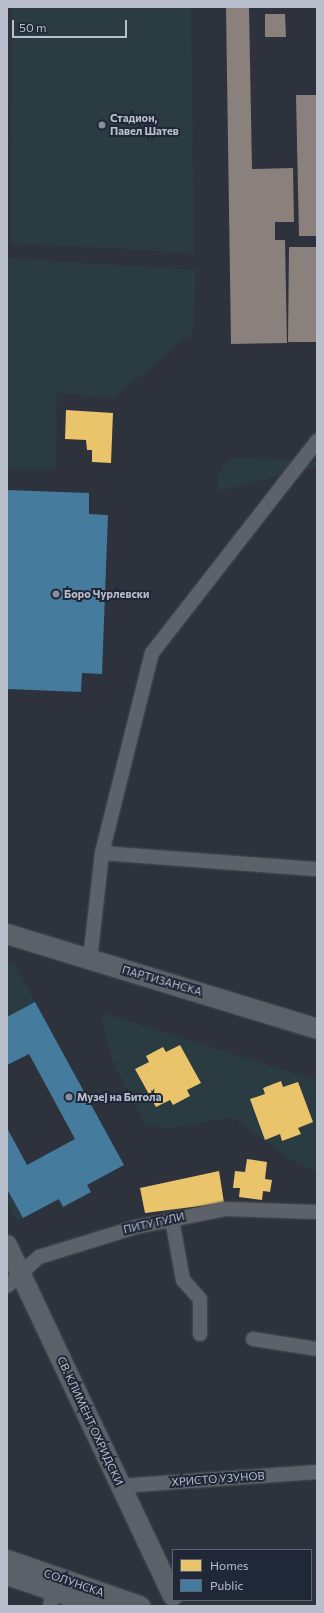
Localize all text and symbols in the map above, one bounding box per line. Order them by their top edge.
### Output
scale bar [14,12,129,38]
text: 50 m [19,20,47,34]
place label: Стадион, Павел Шатев [110,112,179,138]
marker: Стадион, Павел Шатев [97,120,107,130]
place label: Боро Чурлевски [64,587,149,601]
marker: Боро Чурлевски [51,589,61,599]
street label: ПАРТИЗАНСКА [120,963,204,999]
place label: Музеј на Битола [77,1090,161,1104]
marker: Музеј на Битола [64,1092,74,1102]
street label: ПИТУ ГУЛИ [122,1210,186,1236]
street label: СВ. КЛИМЕНТ ОХРИДСКИ [54,1354,126,1488]
street label: ХРИСТО УЗУНОВ [171,1469,265,1489]
legend [172,1549,312,1601]
text: Homes [210,1558,248,1572]
street label: СОЛУНСКА [42,1567,106,1599]
text: Public [210,1578,243,1592]

